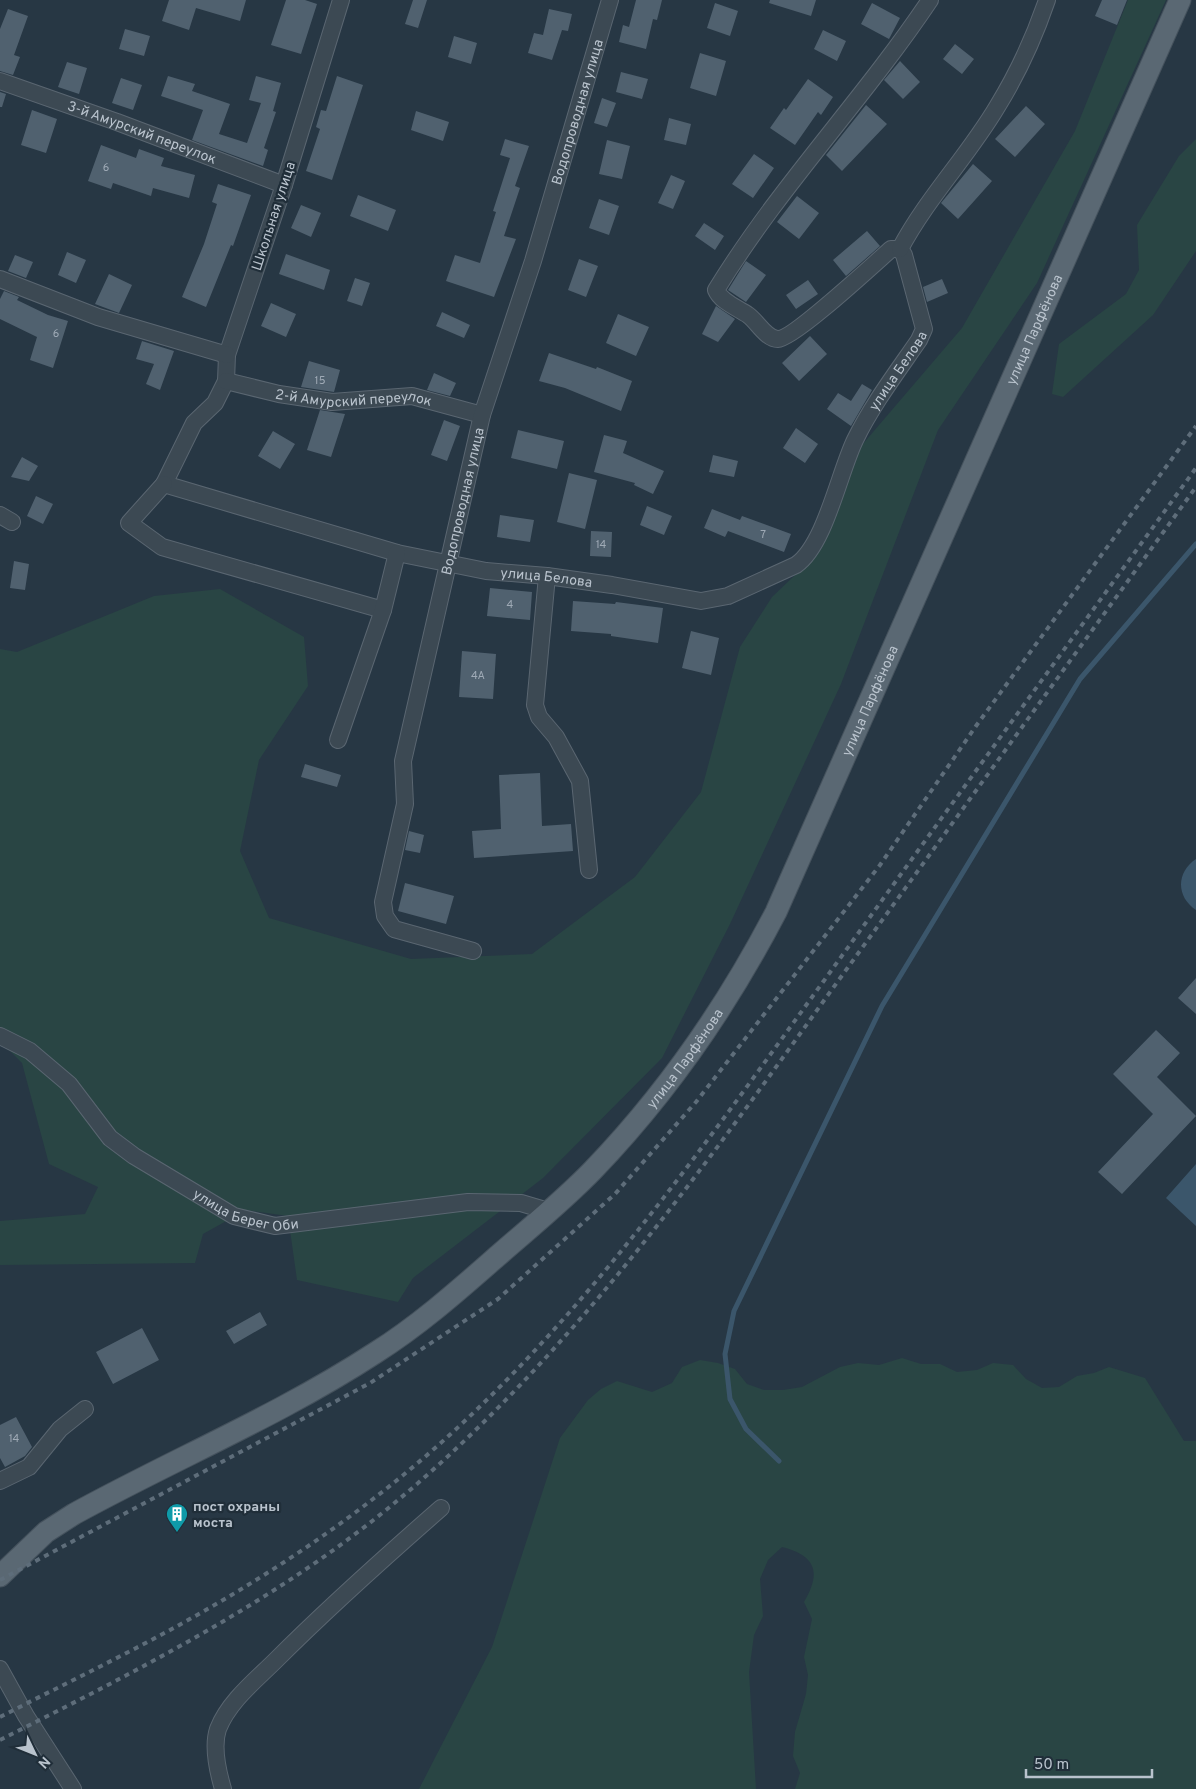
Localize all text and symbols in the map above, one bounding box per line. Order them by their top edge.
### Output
street label: Водопроводная улица [549,38,608,187]
street label: 3-й Амурский переулок [65,98,218,169]
street label: Школьная улица [249,160,300,273]
house number: 6 [103,161,109,175]
street label: улица Парфёнова [1004,272,1067,388]
house number: 6 [53,327,59,341]
street label: улица Белова [866,329,932,414]
house number: 15 [315,374,326,388]
street label: 2-й Амурский переулок [274,387,434,412]
street label: Водопроводная улица [439,426,489,577]
house number: 7 [760,528,766,542]
house number: 14 [596,538,607,552]
street label: улица Белова [500,565,593,592]
house number: 4 [507,598,514,612]
street label: улица Парфёнова [839,643,903,759]
house number: 4А [471,669,485,683]
street label: улица Парфёнова [644,1006,728,1113]
street label: улица Берег Оби [189,1186,300,1236]
house number: 14 [9,1432,20,1446]
place label: пост охраны моста [193,1499,280,1532]
building icon: пост охраны моста [165,1502,189,1533]
north arrow [10,1729,60,1779]
scale bar [1026,1746,1152,1778]
text: N [34,1752,53,1771]
text: 50 m [1034,1756,1069,1775]

